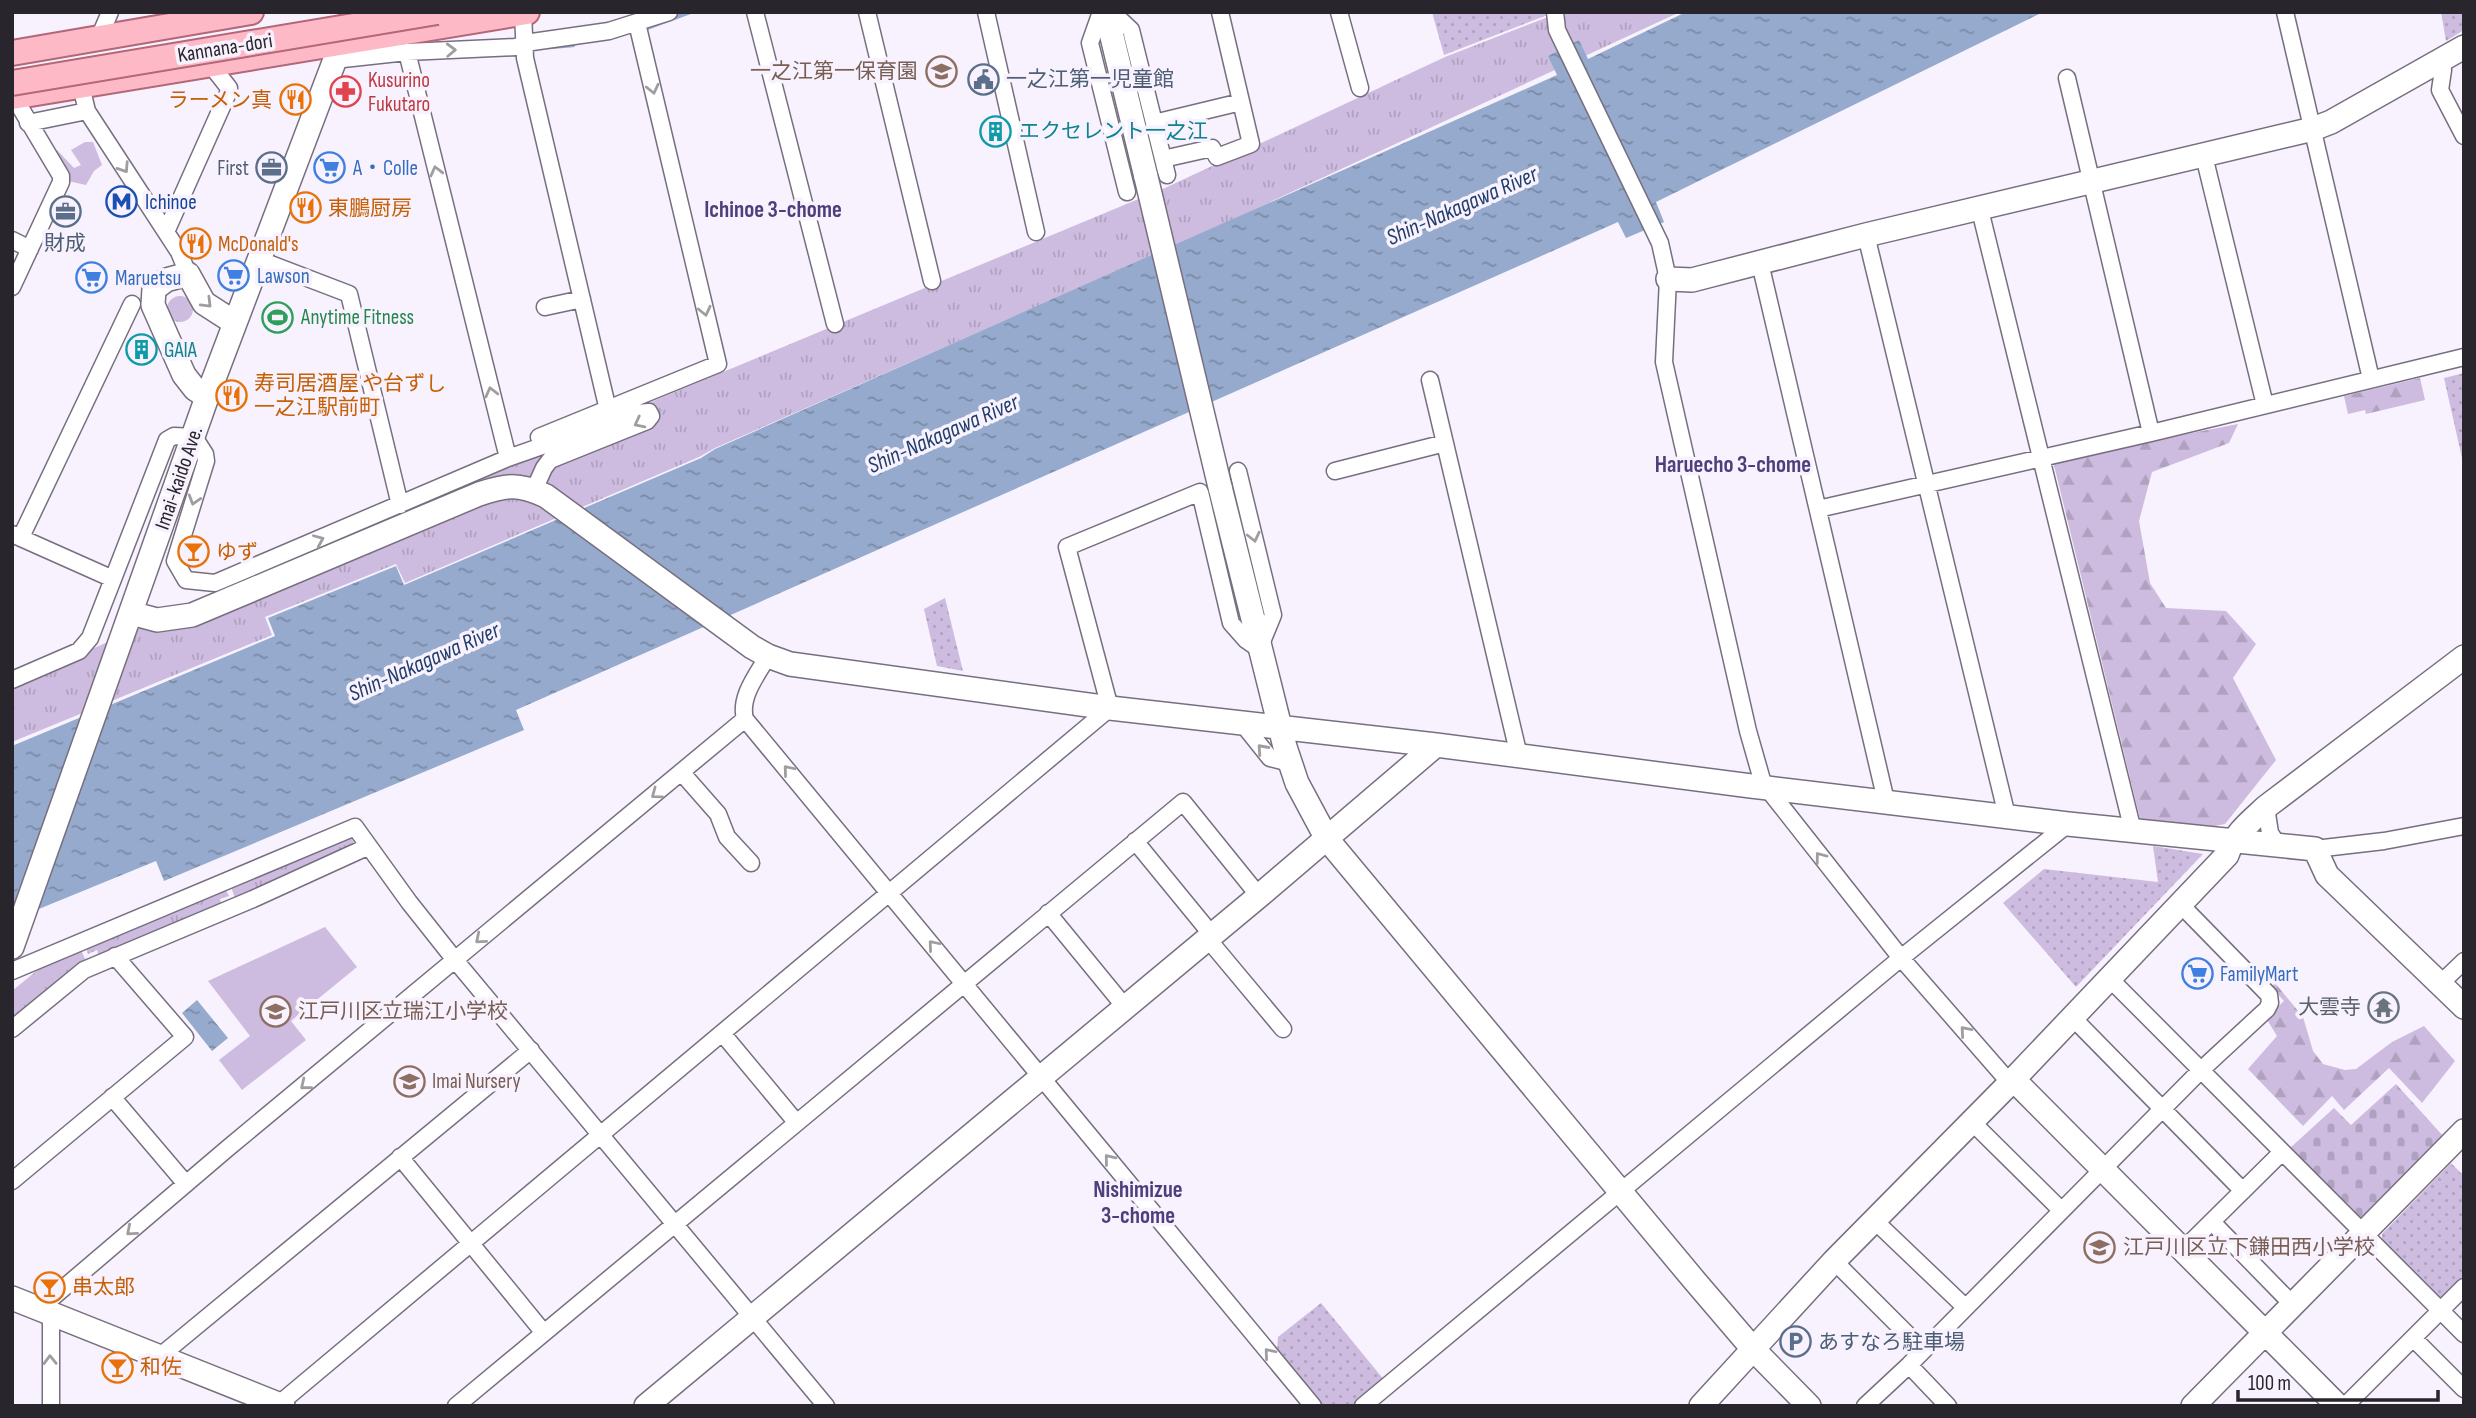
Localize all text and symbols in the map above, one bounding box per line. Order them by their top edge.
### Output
street label: Kannana-dori [176,28,274,68]
one-way arrow [446,42,457,57]
school or university icon: 一之江第一保育園 [924,54,958,88]
place label: 一之江第一保育園 [750,59,918,84]
public building icon: 一之江第一児童館 [966,62,1000,96]
place label: 一之江第一児童館 [1006,67,1174,92]
place label: Kusurino Fukutaro [368,68,430,117]
pharmacy icon: Kusurino Fukutaro [328,75,362,109]
restaurant icon: ラーメン真 [278,83,312,117]
one-way arrow [645,83,659,95]
place label: ラーメン真 [168,88,272,113]
building icon: エクセレント一之江 [979,114,1013,148]
place label: エクセレント一之江 [1019,119,1208,144]
office icon: First [255,151,289,185]
supermarket icon: A・Colle [313,151,347,185]
place label: First [217,156,249,181]
place label: A・Colle [352,156,418,181]
one-way arrow [116,160,129,173]
water label: Shin-Nakagawa River [1382,160,1543,252]
one-way arrow [430,165,444,177]
metro station icon: Ichinoe [105,185,139,219]
place label: Ichinoe [145,190,197,215]
restaurant icon: 東鵬厨房 [288,191,322,225]
office icon: 財成 [48,194,82,228]
place label: 東鵬厨房 [328,196,412,221]
district label: Ichinoe 3-chome [704,196,842,224]
restaurant icon: McDonald's [178,227,212,261]
place label: 財成 [44,231,86,256]
place label: McDonald's [218,232,299,257]
supermarket icon: Lawson [217,259,251,293]
supermarket icon: Maruetsu [75,261,109,295]
place label: Lawson [257,264,310,289]
place label: Maruetsu [115,266,181,291]
one-way arrow [198,295,211,308]
sports icon: Anytime Fitness [261,300,295,334]
place label: Anytime Fitness [300,305,414,330]
one-way arrow [697,305,711,317]
building icon: GAIA [124,333,158,367]
place label: GAIA [164,338,198,363]
place label: 寿司居酒屋 や台ずし 一之江駅前町 [254,371,446,420]
restaurant icon: 寿司居酒屋 や台ずし 一之江駅前町 [214,378,248,412]
one-way arrow [484,386,499,398]
water label: Shin-Nakagawa River [863,388,1024,480]
one-way arrow [634,415,646,429]
street label: Imai-kaido Ave. [150,423,208,533]
district label: Haruecho 3-chome [1655,451,1811,479]
one-way arrow [188,493,202,506]
one-way arrow [1246,531,1261,543]
one-way arrow [312,534,324,548]
bar icon: ゆず [176,535,210,569]
place label: ゆず [216,540,258,565]
water label: Shin-Nakagawa River [344,616,505,708]
one-way arrow [1258,744,1270,757]
one-way arrow [784,766,796,779]
one-way arrow [651,786,663,799]
one-way arrow [1815,852,1828,864]
one-way arrow [476,931,489,943]
one-way arrow [929,941,942,953]
supermarket icon: FamilyMart [2180,957,2214,991]
place label: FamilyMart [2220,962,2298,987]
temple icon: 大雲寺 [2367,990,2401,1024]
school or university icon: 江戸川区立瑞江小学校 [258,994,292,1028]
place label: 大雲寺 [2298,995,2361,1020]
place label: 江戸川区立瑞江小学校 [298,999,508,1024]
one-way arrow [1961,1027,1973,1040]
school or university icon: Imai Nursery [392,1064,426,1098]
place label: Imai Nursery [432,1069,521,1094]
one-way arrow [301,1077,314,1089]
one-way arrow [1105,1154,1117,1167]
district label: Nishimizue 3-chome [1093,1176,1183,1230]
one-way arrow [126,1223,139,1235]
school or university icon: 江戸川区立下鎌田西小学校 [2083,1230,2117,1264]
place label: 江戸川区立下鎌田西小学校 [2123,1235,2375,1260]
bar icon: 串太郎 [32,1270,66,1304]
place label: 串太郎 [72,1275,135,1300]
parking icon: あすなろ駐車場 [1778,1325,1812,1359]
place label: あすなろ駐車場 [1818,1330,1965,1355]
one-way arrow [1265,1349,1278,1361]
bar icon: 和佐 [100,1350,134,1384]
one-way arrow [42,1354,58,1365]
place label: 和佐 [140,1355,182,1380]
scale bar [2238,1358,2438,1402]
text: 100 m [2248,1371,2291,1396]

